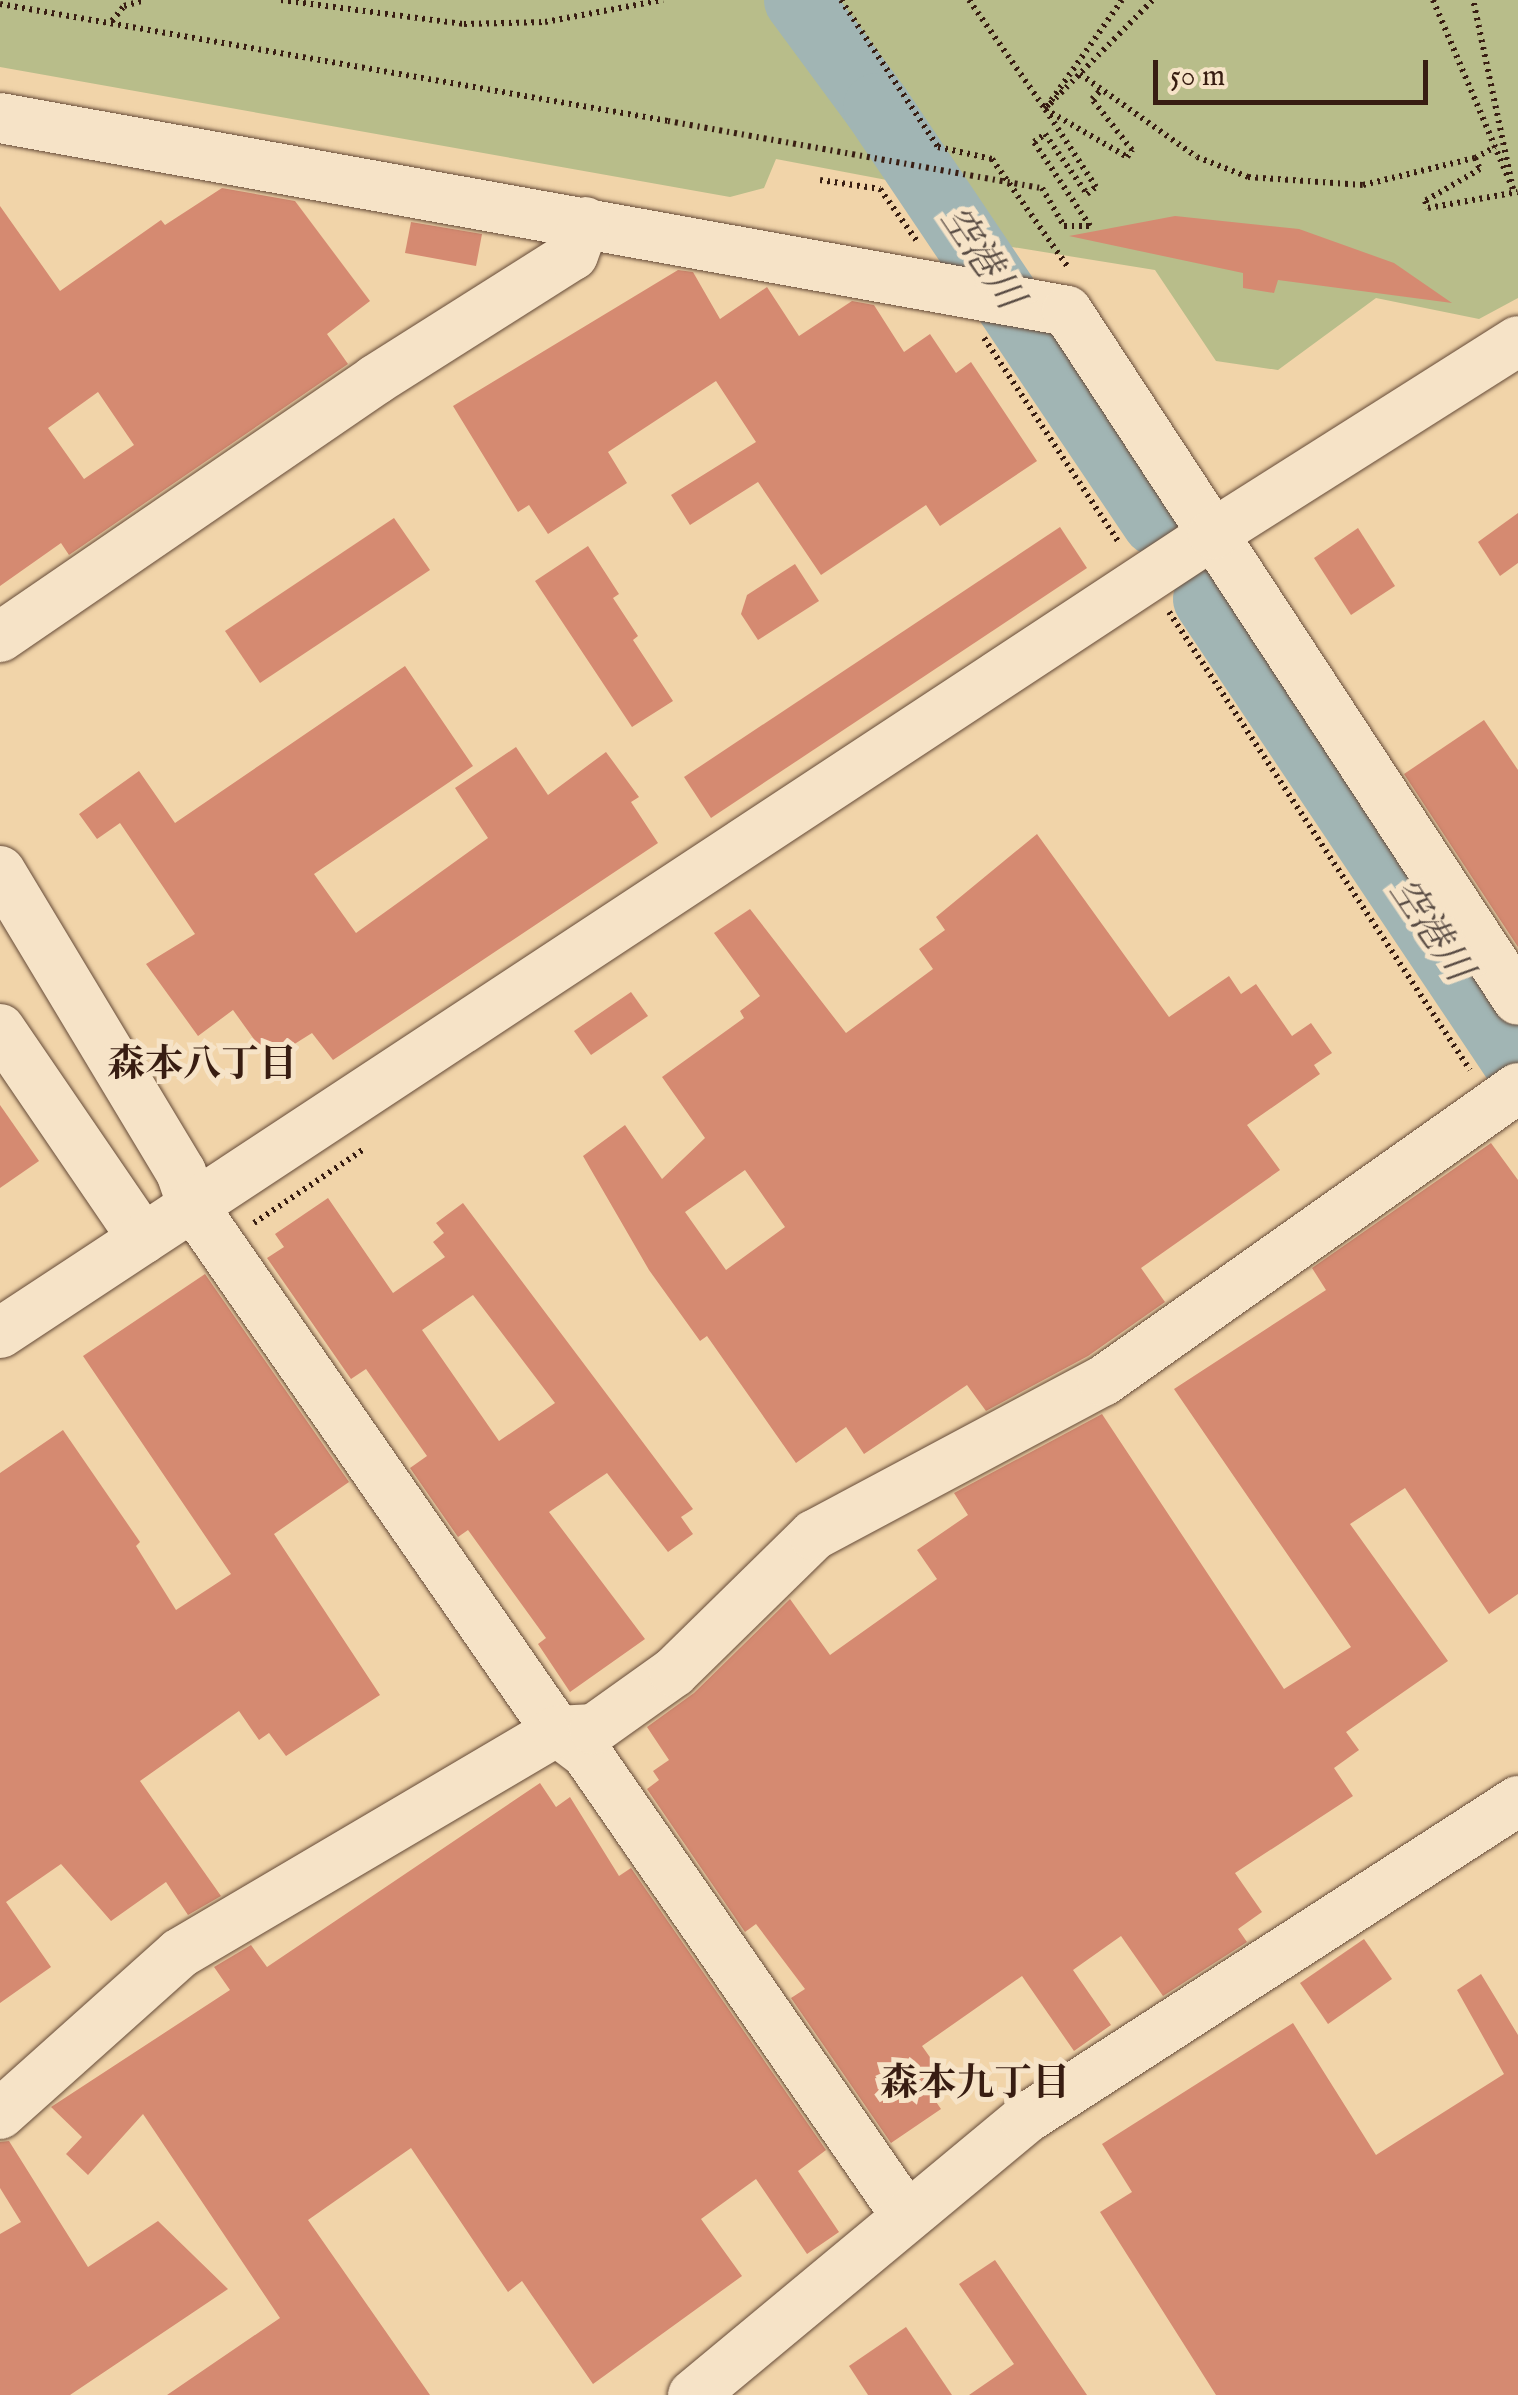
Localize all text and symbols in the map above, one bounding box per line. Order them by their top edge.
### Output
scale bar [1158,40,1433,102]
text: 50 m [1170,58,1225,96]
water label: 空港川 [929,199,1031,319]
water label: 空港川 [1378,871,1480,991]
district label: 森本八丁目 [107,1044,297,1090]
district label: 森本九丁目 [880,2063,1070,2109]

